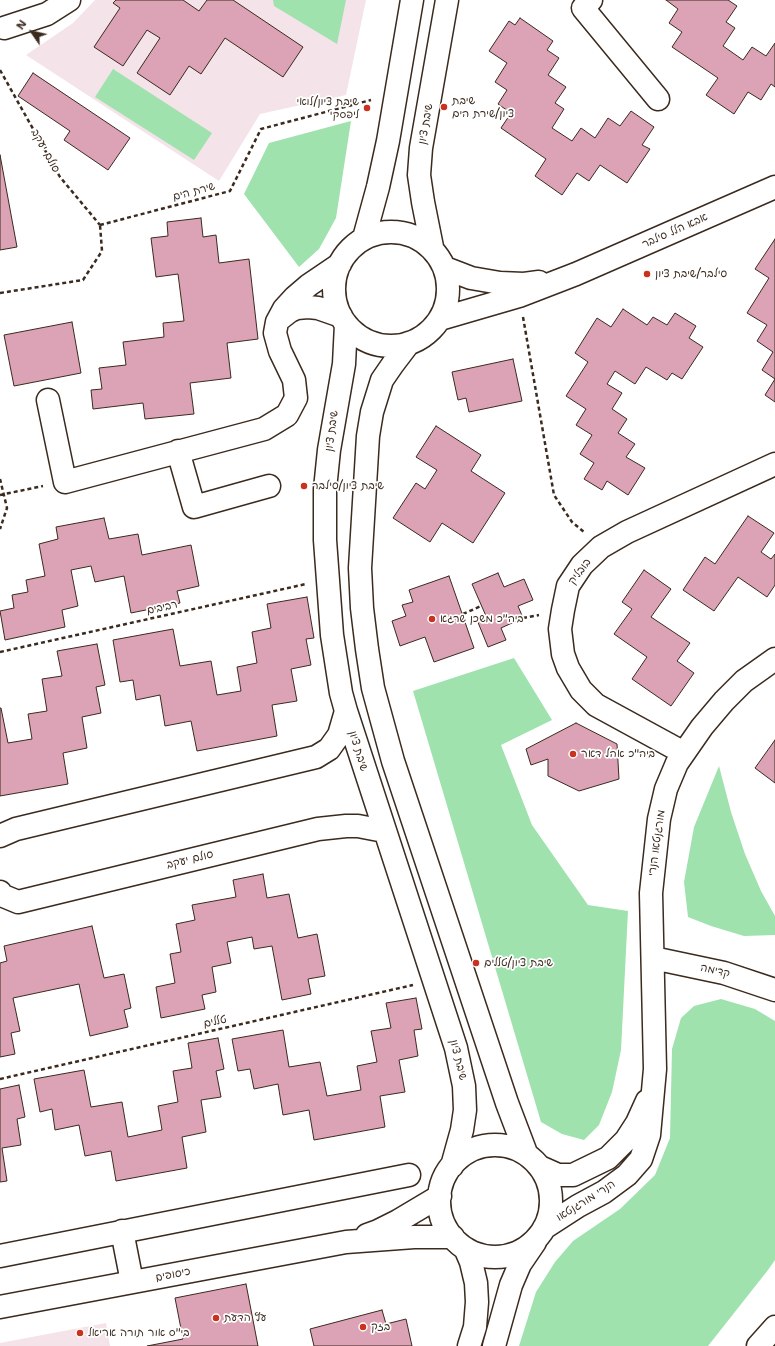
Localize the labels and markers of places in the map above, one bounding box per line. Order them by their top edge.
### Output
place label: שיבת ציון/שירת הים [452,94,514,120]
place label: שיבת ציון/לואי ליפסקי [296,95,359,121]
marker: שיבת ציון/שירת הים [439,102,449,112]
marker: שיבת ציון/לואי ליפסקי [362,103,372,113]
place label: סילבר/שיבת ציון [655,267,727,281]
marker: סילבר/שיבת ציון [642,269,652,279]
place label: שיבת ציון/סילבר [312,479,384,493]
marker: שיבת ציון/סילבר [299,481,309,491]
place label: ביה"כ משכן שרגא [440,612,524,626]
marker: ביה"כ משכן שרגא [427,614,437,624]
place label: ביה"כ אהל דאר [581,747,655,761]
marker: ביה"כ אהל דאר [568,749,578,759]
place label: שיבת ציון/טללים [484,956,553,970]
marker: שיבת ציון/טללים [471,958,481,968]
place label: עץ הדעת [224,1311,267,1325]
marker: עץ הדעת [211,1313,221,1323]
place label: בזק [371,1320,390,1334]
marker: בזק [358,1322,368,1332]
place label: בי"ס אור תורה אריאל [88,1326,189,1340]
marker: בי"ס אור תורה אריאל [75,1328,85,1338]

